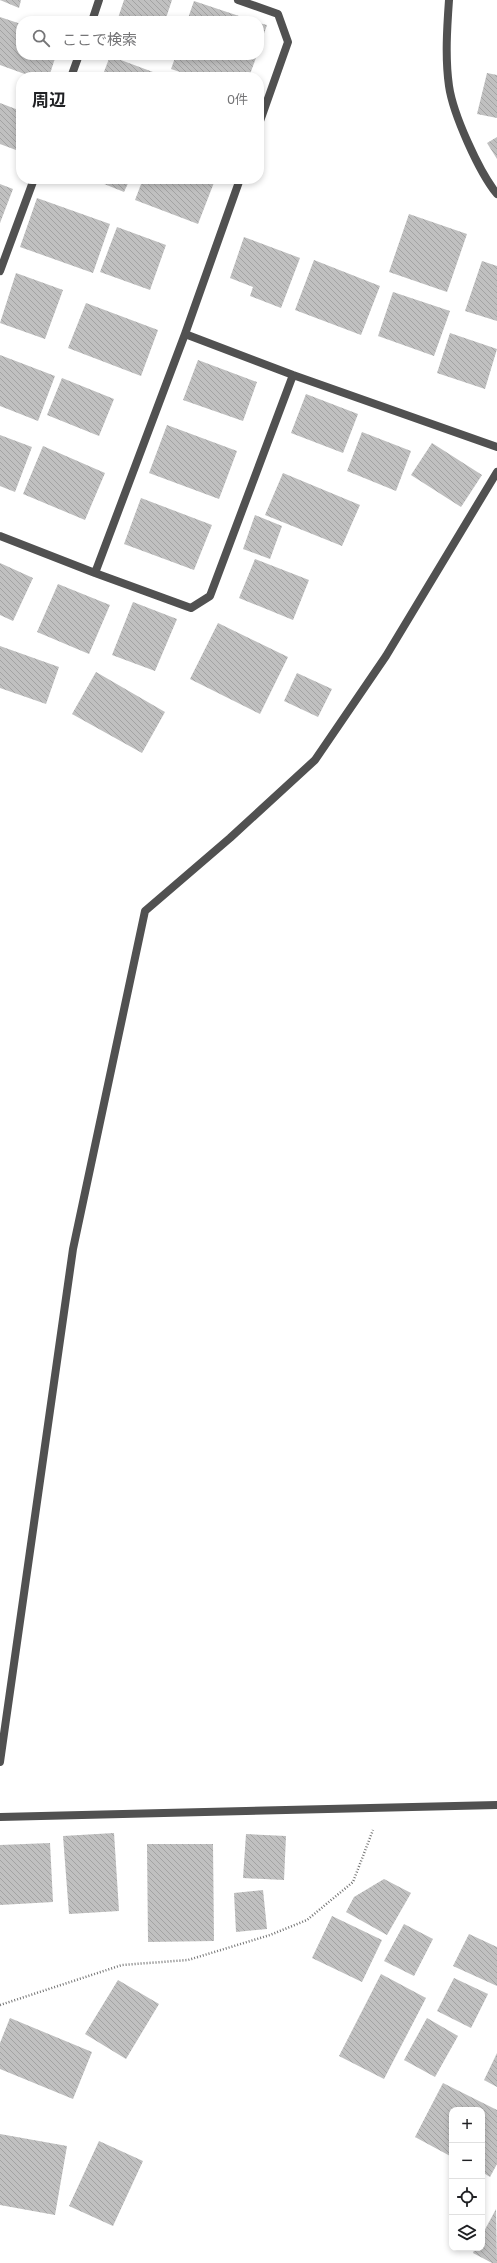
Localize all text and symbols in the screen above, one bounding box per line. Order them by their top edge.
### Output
search box [16,16,264,60]
icon: search [30,27,52,49]
text: ここで検索 [62,30,137,48]
text: 周辺 [32,89,66,110]
text: 0件 [227,91,248,107]
map controls [449,2107,485,2251]
button: + [449,2107,485,2143]
button: − [449,2143,485,2179]
button: locate [449,2179,485,2215]
button: layers [449,2215,485,2251]

